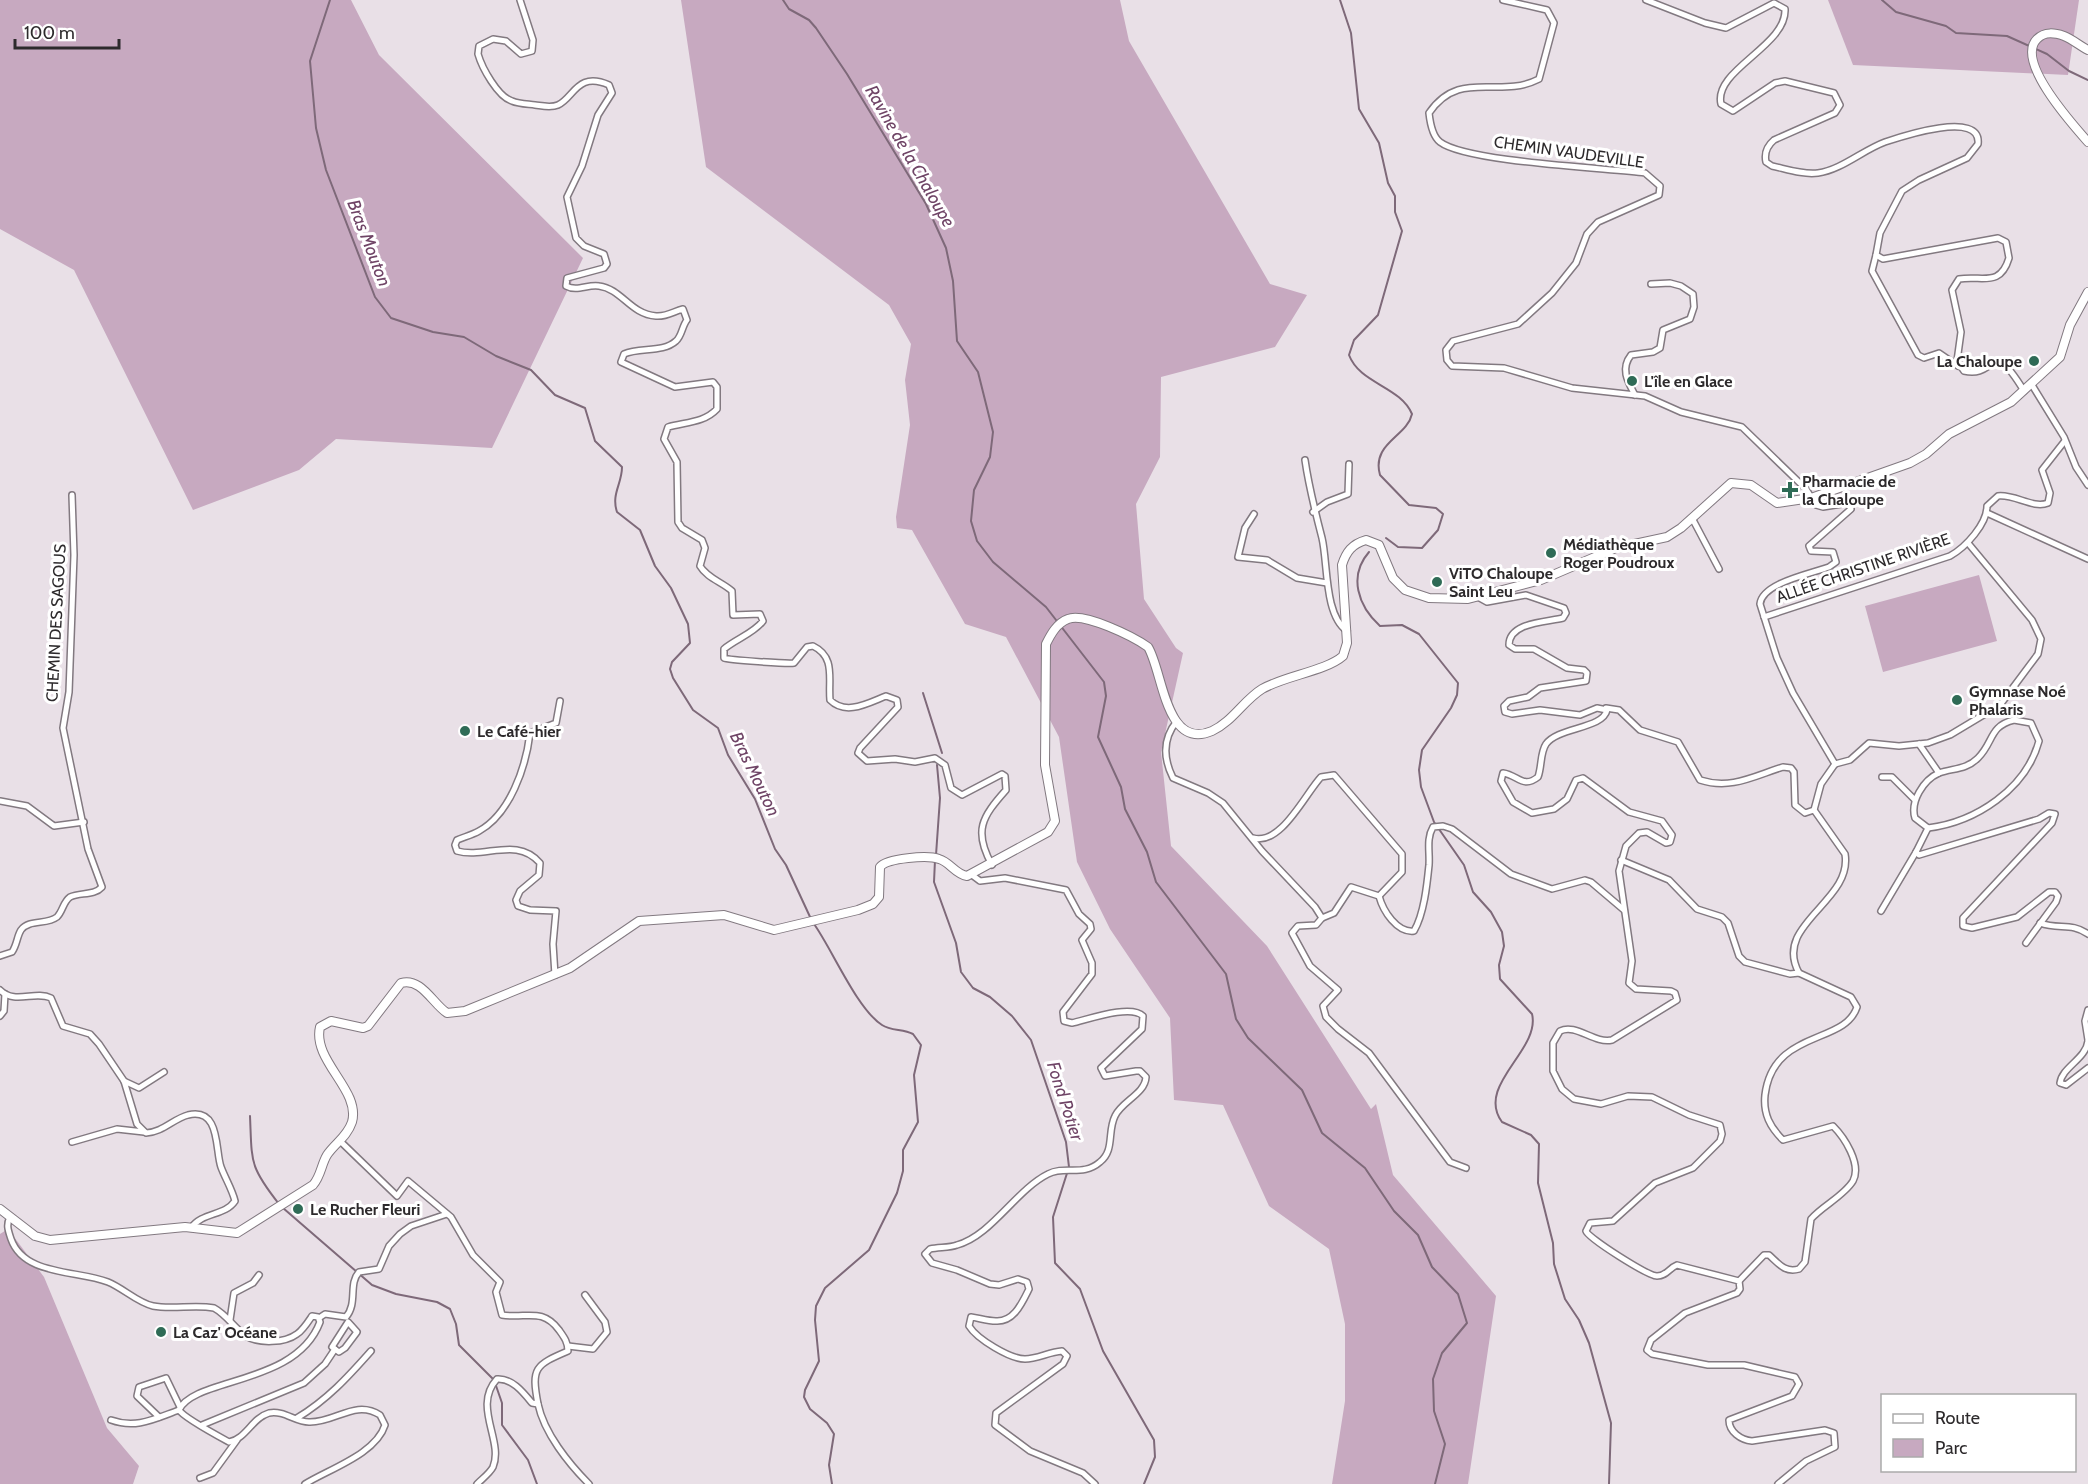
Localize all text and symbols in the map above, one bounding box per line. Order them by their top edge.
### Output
scale bar [15,12,118,50]
text: 100 m [24,22,75,44]
water label: Ravine de la Chaloupe [860,81,960,231]
street label: CHEMIN VAUDEVILLE [1493,132,1645,172]
water label: Bras Mouton [342,196,396,290]
place label: La Chaloupe [1936,352,2022,371]
marker: La Chaloupe [2027,354,2041,368]
place label: L'île en Glace [1644,372,1733,391]
marker: L'île en Glace [1625,374,1639,388]
place label: Pharmacie de la Chaloupe [1802,472,1896,509]
marker: Pharmacie de la Chaloupe [1783,483,1797,497]
street label: ALLÉE CHRISTINE RIVIÈRE [1774,529,1953,607]
place label: Médiathèque Roger Poudroux [1563,535,1674,572]
street label: CHEMIN DES SAGOUS [42,543,70,703]
marker: Médiathèque Roger Poudroux [1544,546,1558,560]
place label: ViTO Chaloupe Saint Leu [1449,564,1553,601]
marker: ViTO Chaloupe Saint Leu [1430,575,1444,589]
place label: Gymnase Noé Phalaris [1969,682,2066,719]
marker: Gymnase Noé Phalaris [1950,693,1964,707]
place label: Le Café-hier [477,722,562,741]
marker: Le Café-hier [458,724,472,738]
water label: Bras Mouton [725,728,785,820]
water label: Fond Potier [1042,1059,1089,1145]
place label: Le Rucher Fleuri [310,1200,420,1219]
marker: Le Rucher Fleuri [291,1202,305,1216]
place label: La Caz' Océane [173,1323,277,1342]
marker: La Caz' Océane [154,1325,168,1339]
legend [1881,1394,2076,1472]
text: Route [1935,1407,1980,1429]
text: Parc [1935,1437,1967,1459]

